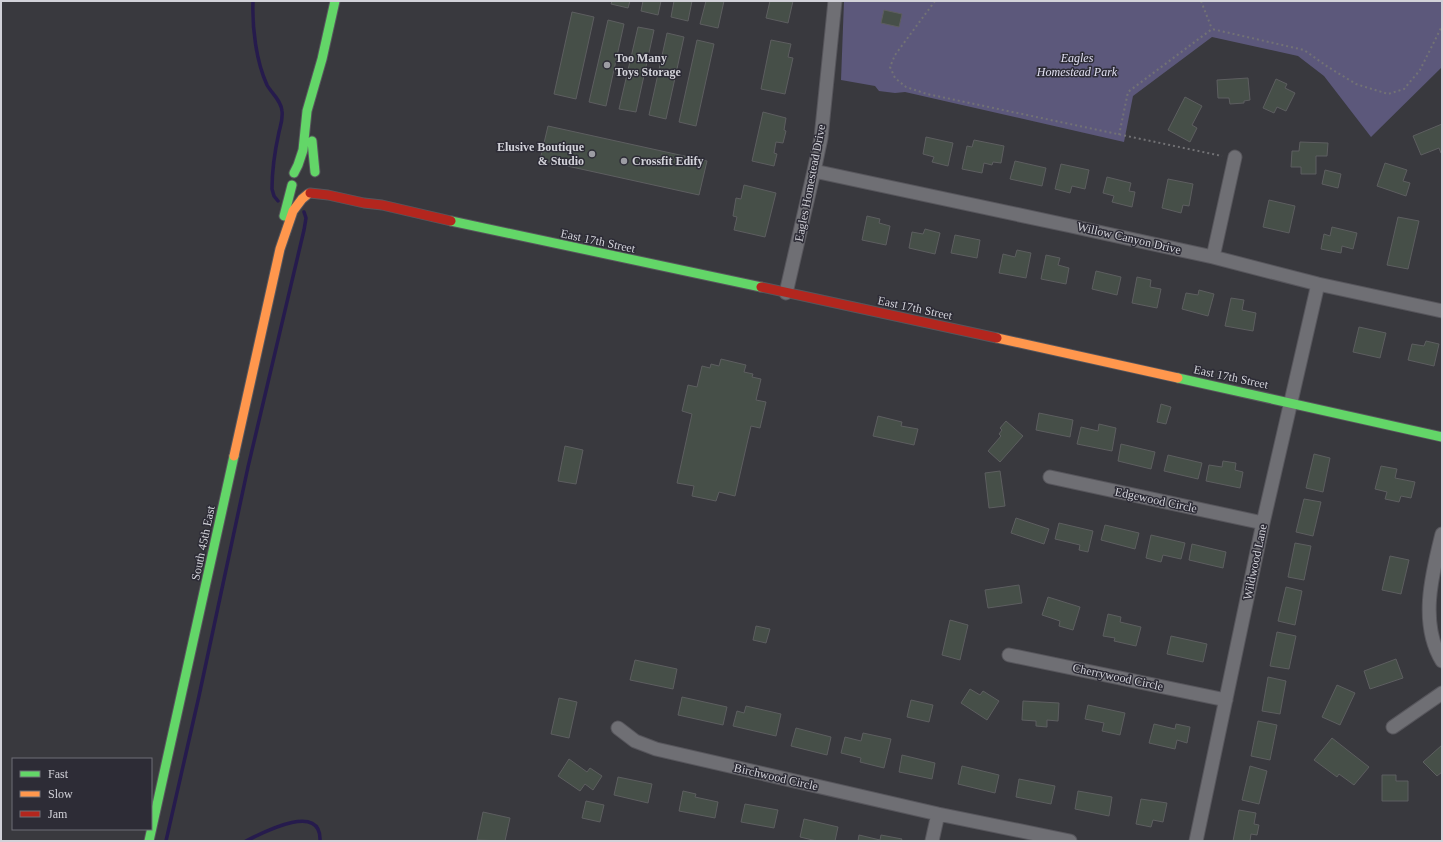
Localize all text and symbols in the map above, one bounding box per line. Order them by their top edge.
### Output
place label: Too Many Toys Storage [615,51,682,79]
park label: Eagles Homestead Park [1036,51,1118,79]
marker: Too Many Toys Storage [602,60,612,70]
street label: Eagles Homestead Drive [792,123,828,243]
place label: Elusive Boutique & Studio [497,140,585,168]
marker: Elusive Boutique & Studio [587,149,597,159]
place label: Crossfit Edify [632,154,703,168]
marker: Crossfit Edify [619,156,629,166]
street label: Willow Canyon Drive [1076,219,1182,257]
street label: East 17th Street [559,226,637,256]
street label: East 17th Street [876,293,954,323]
street label: East 17th Street [1192,362,1270,392]
street label: Edgewood Circle [1114,484,1198,516]
street label: South 45th East [188,504,218,582]
street label: Wildwood Lane [1240,523,1270,601]
street label: Cherrywood Circle [1071,661,1165,693]
legend [12,758,152,830]
street label: Birchwood Circle [733,761,819,793]
text: Fast [48,767,69,781]
text: Slow [48,787,73,801]
text: Jam [48,807,68,821]

